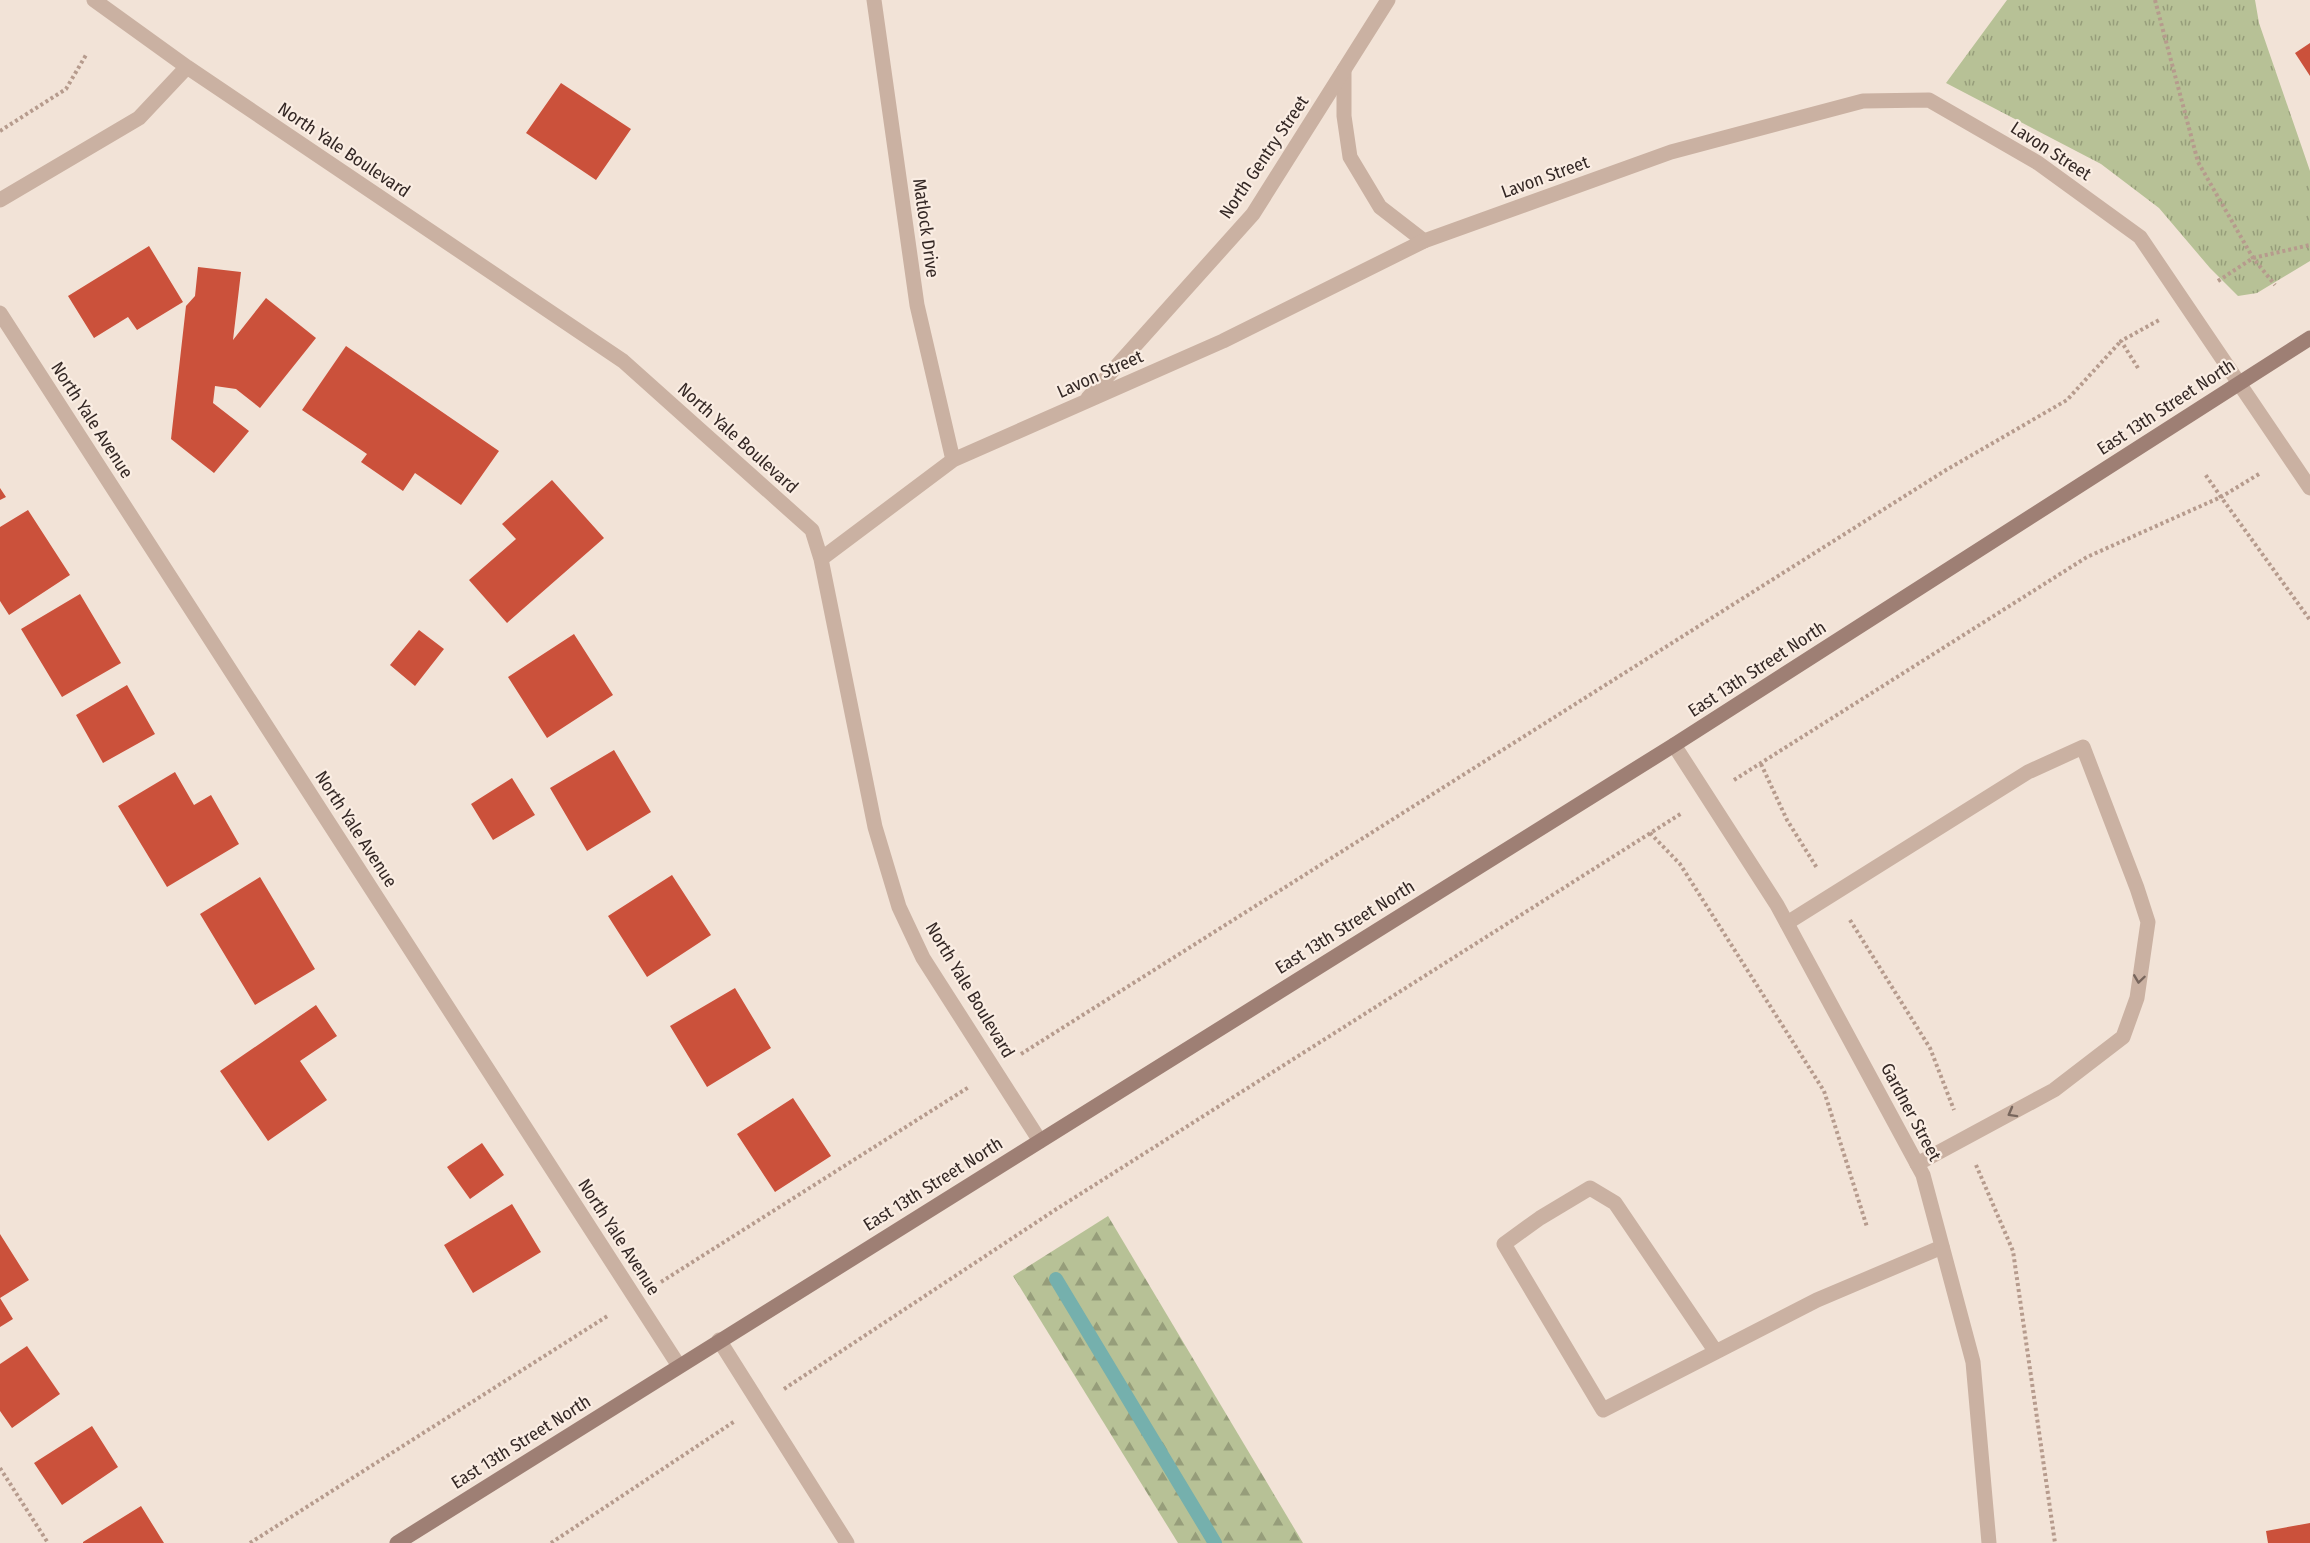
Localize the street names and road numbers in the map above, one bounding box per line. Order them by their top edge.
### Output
street label: North Gentry Street [1215,91,1313,223]
street label: North Yale Boulevard [274,98,414,202]
street label: Lavon Street [2007,117,2096,185]
street label: Lavon Street [1498,151,1592,203]
street label: Matlock Drive [908,177,944,279]
street label: Lavon Street [1054,345,1146,403]
street label: East 13th Street North [2093,354,2239,460]
street label: North Yale Avenue [46,358,138,482]
street label: North Yale Boulevard [673,378,803,498]
street label: East 13th Street North [1684,616,1830,722]
street label: North Yale Avenue [310,767,402,891]
street label: East 13th Street North [1271,875,1419,979]
street label: North Yale Boulevard [921,918,1019,1062]
street label: Gardner Street [1876,1059,1946,1165]
street label: East 13th Street North [859,1132,1007,1236]
street label: North Yale Avenue [573,1175,665,1299]
street label: East 13th Street North [447,1390,595,1494]

